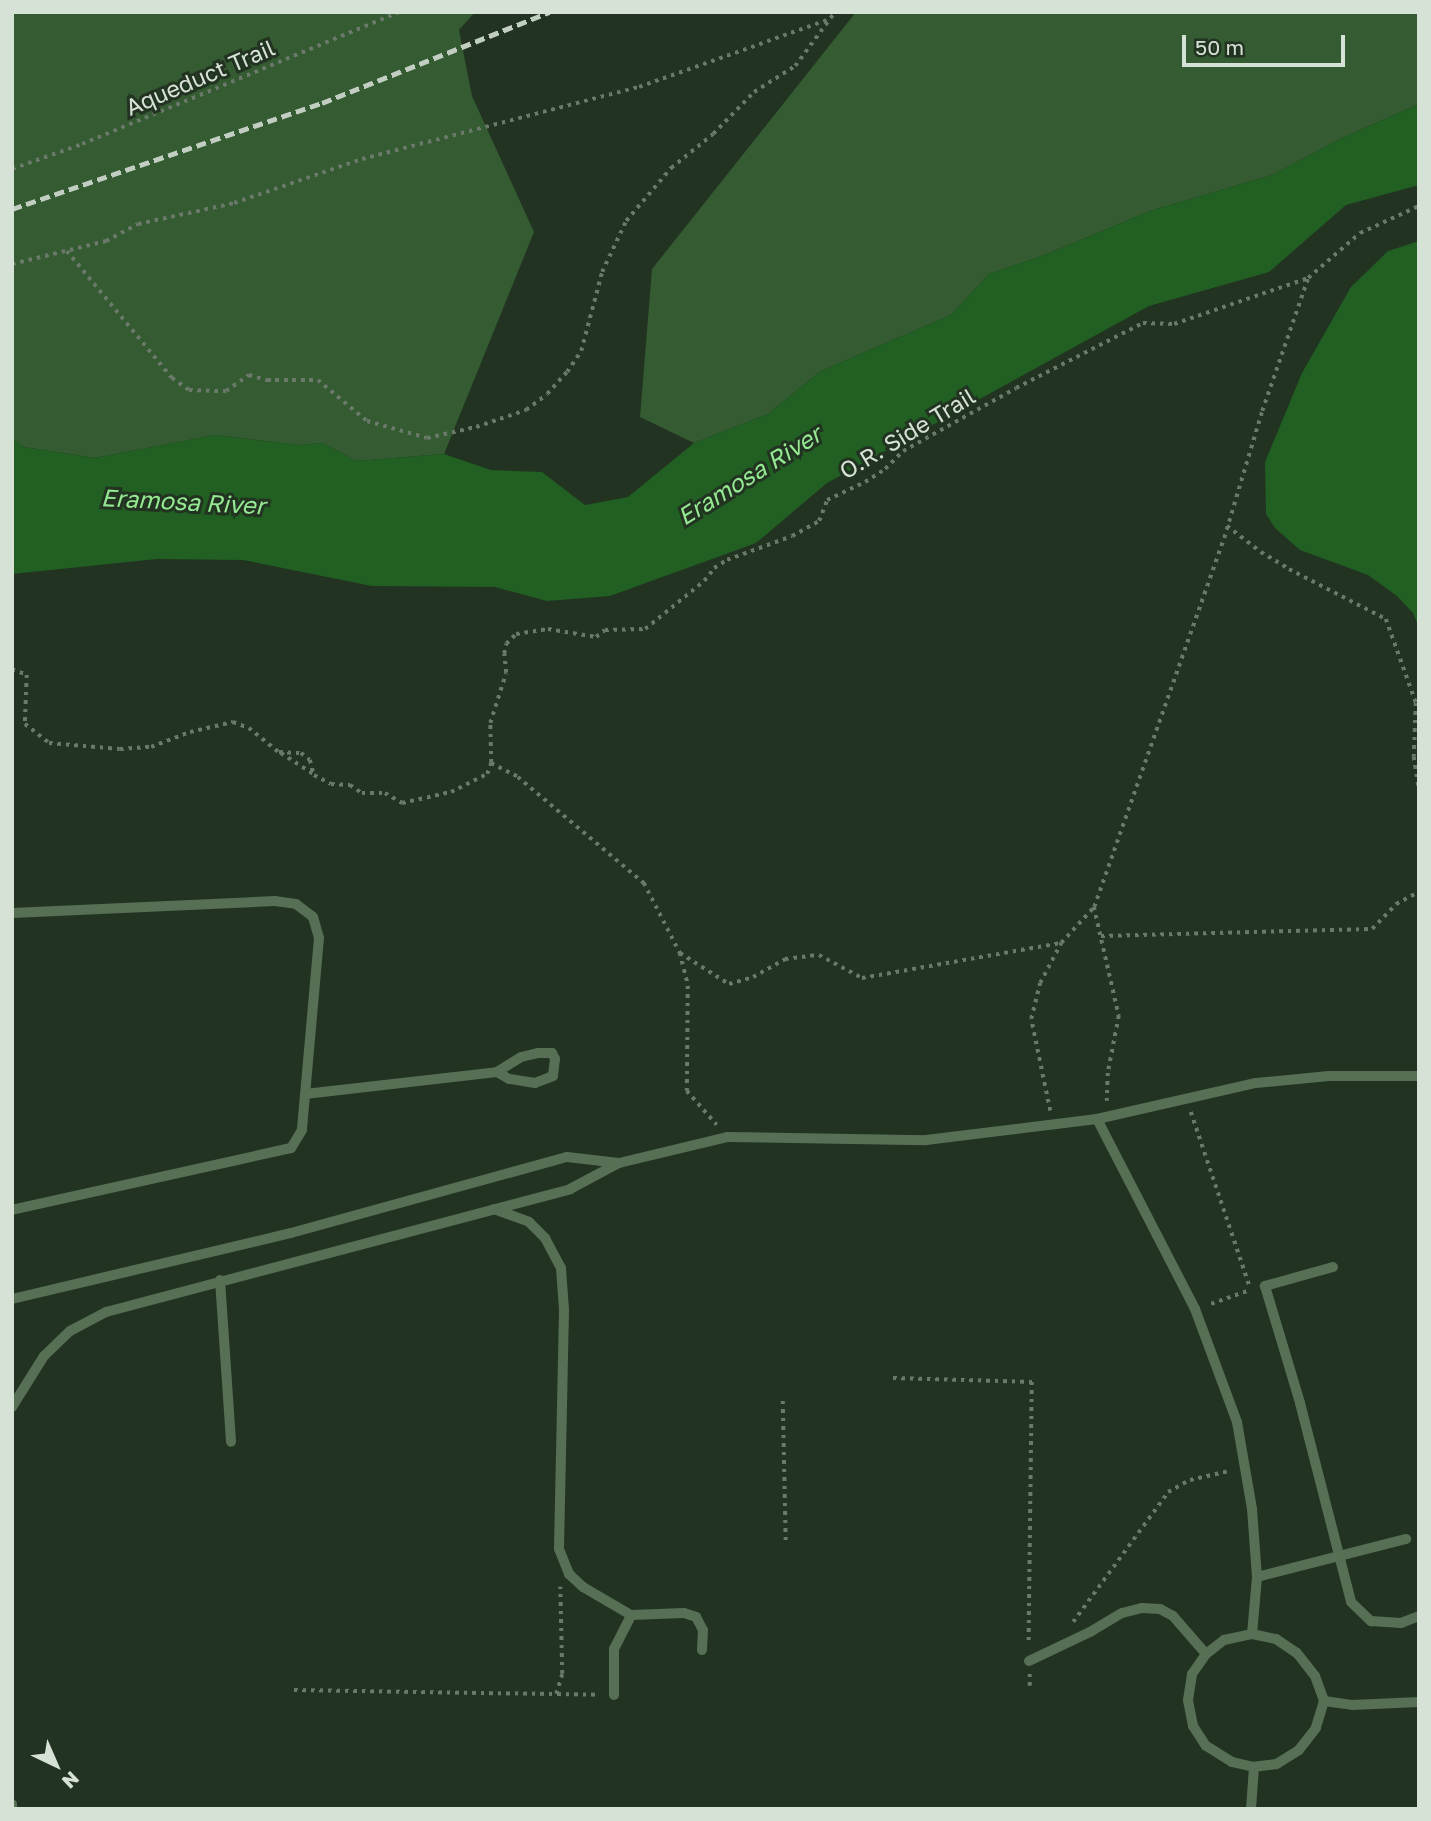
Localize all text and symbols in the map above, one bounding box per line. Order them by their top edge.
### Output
scale bar [1186,21,1349,65]
street label: Aqueduct Trail [121,33,279,121]
text: 50 m [1195,34,1244,60]
street label: O.R. Side Trail [834,382,980,484]
water label: Eramosa River [672,419,826,531]
water label: Eramosa River [100,482,266,520]
north arrow [21,1730,91,1800]
text: N [58,1767,84,1794]

